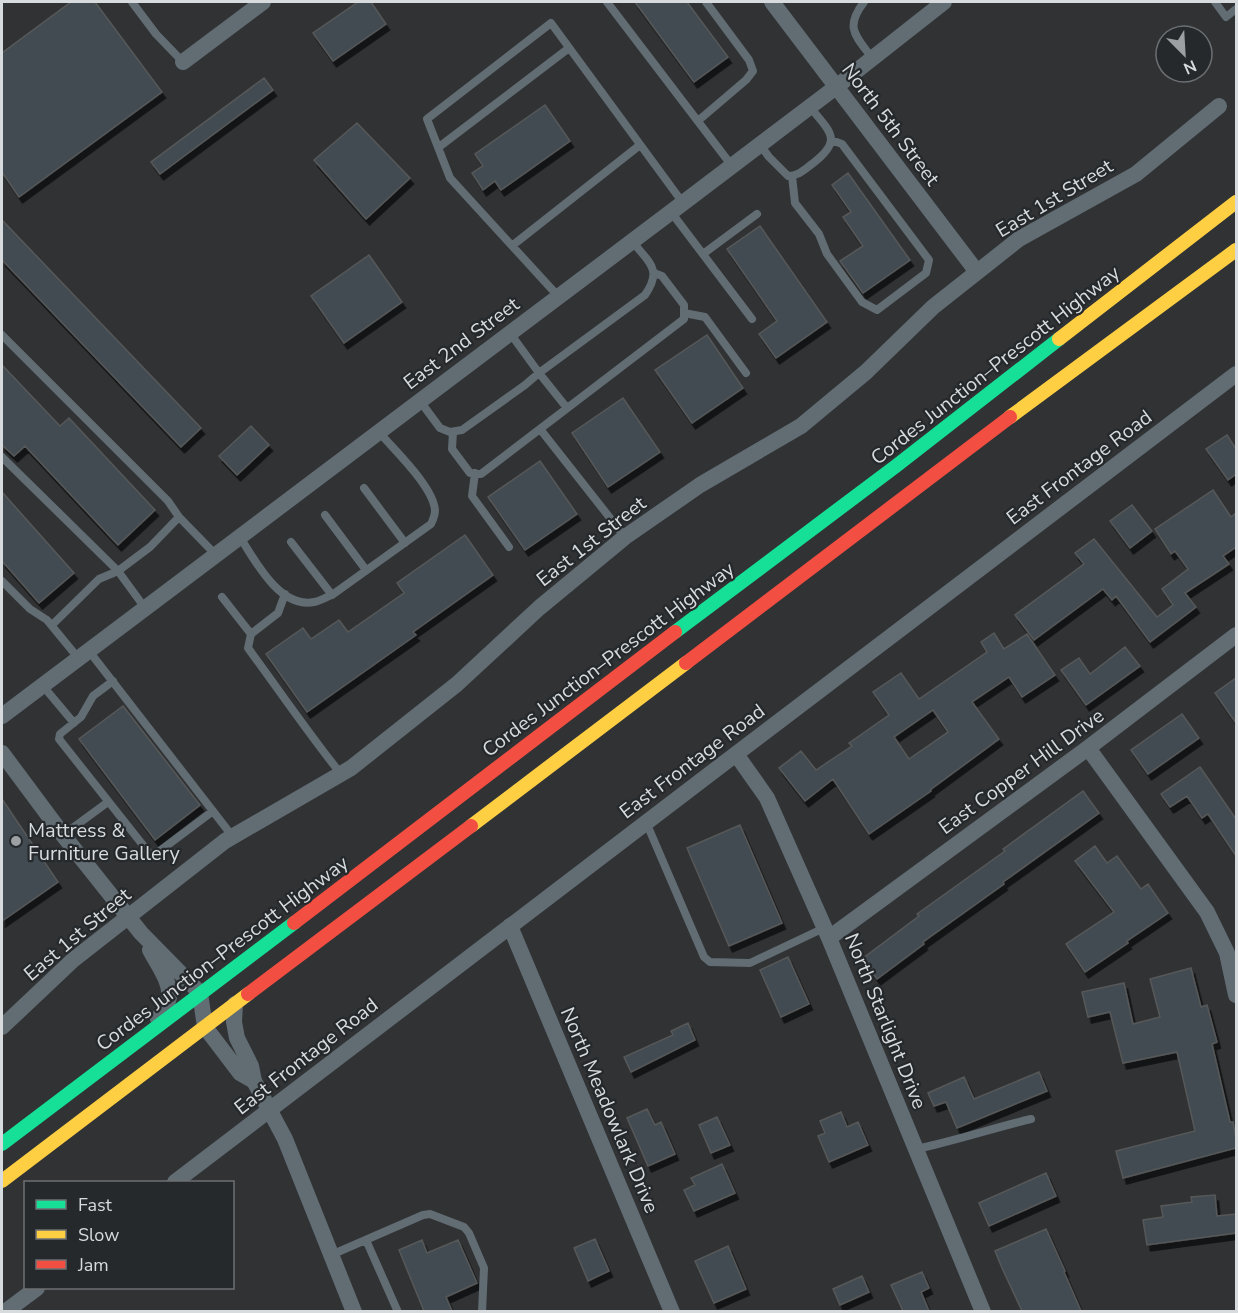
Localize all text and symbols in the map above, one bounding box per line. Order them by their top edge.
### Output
north arrow [1154,24,1214,84]
text: N [1180,54,1200,79]
street label: North 5th Street [836,57,946,192]
street label: East 1st Street [991,152,1119,244]
street label: Cordes Junction–Prescott Highway [865,259,1126,471]
street label: East 2nd Street [398,290,526,396]
street label: East Frontage Road [1001,404,1158,531]
street label: East 1st Street [531,490,652,593]
street label: Cordes Junction–Prescott Highway [477,555,741,763]
street label: East Frontage Road [614,698,771,825]
street label: East Copper Hill Drive [933,702,1109,841]
place label: Mattress & Furniture Gallery [28,817,180,867]
marker: Mattress & Furniture Gallery [9,834,23,848]
street label: Cordes Junction–Prescott Highway [91,849,355,1057]
street label: East 1st Street [18,881,137,987]
street label: North Starlight Drive [838,929,933,1113]
street label: East Frontage Road [229,992,384,1121]
street label: North Meadowlark Drive [554,1003,665,1217]
legend [24,1181,234,1289]
text: Fast [78,1193,113,1217]
text: Slow [78,1223,119,1247]
text: Jam [77,1253,109,1277]

